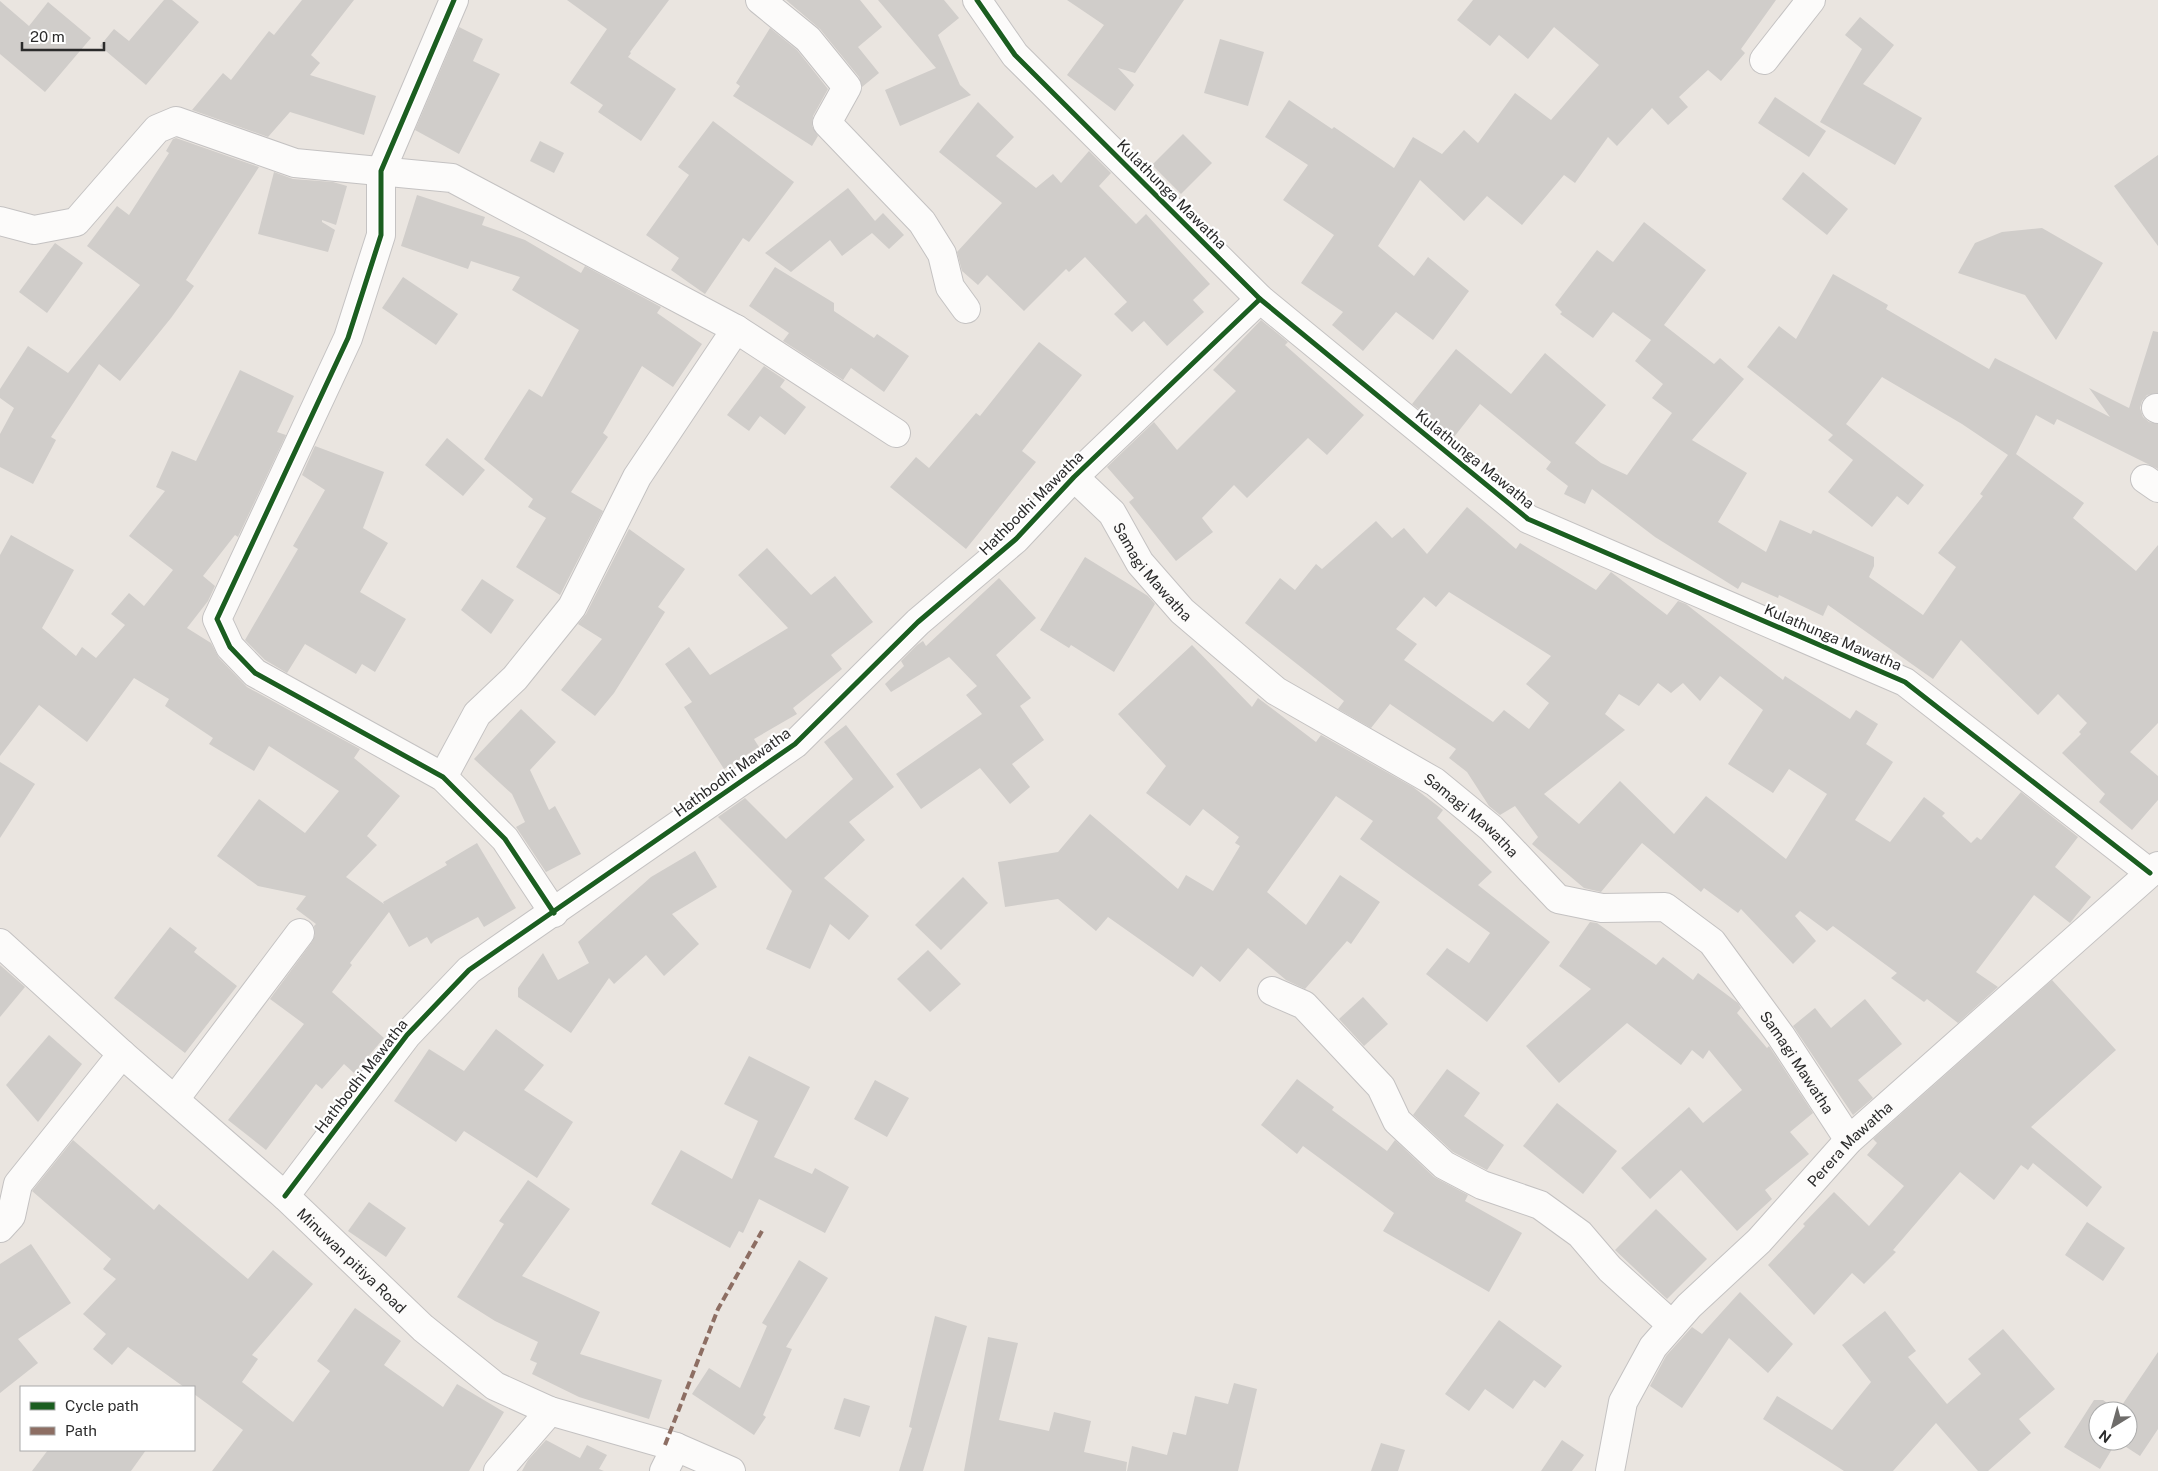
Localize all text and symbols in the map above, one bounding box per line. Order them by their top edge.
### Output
scale bar [22,20,105,52]
text: 20 m [30,28,65,45]
street label: Kulathunga Mawatha [1114,136,1230,252]
street label: Kulathunga Mawatha [1412,406,1538,512]
street label: Hathbodhi Mawatha [976,448,1086,558]
street label: Samagi Mawatha [1110,519,1195,624]
street label: Kulathunga Mawatha [1762,600,1904,674]
street label: Hathbodhi Mawatha [670,724,794,820]
street label: Samagi Mawatha [1421,769,1522,860]
street label: Samagi Mawatha [1757,1007,1838,1117]
street label: Hathbodhi Mawatha [311,1016,411,1136]
street label: Perera Mawatha [1803,1098,1895,1190]
street label: Minuwan pitiya Road [294,1204,410,1316]
legend [20,1386,195,1451]
text: Cycle path [65,1397,139,1414]
north arrow [2088,1401,2138,1451]
text: Path [65,1422,97,1439]
text: N [2096,1427,2114,1446]

